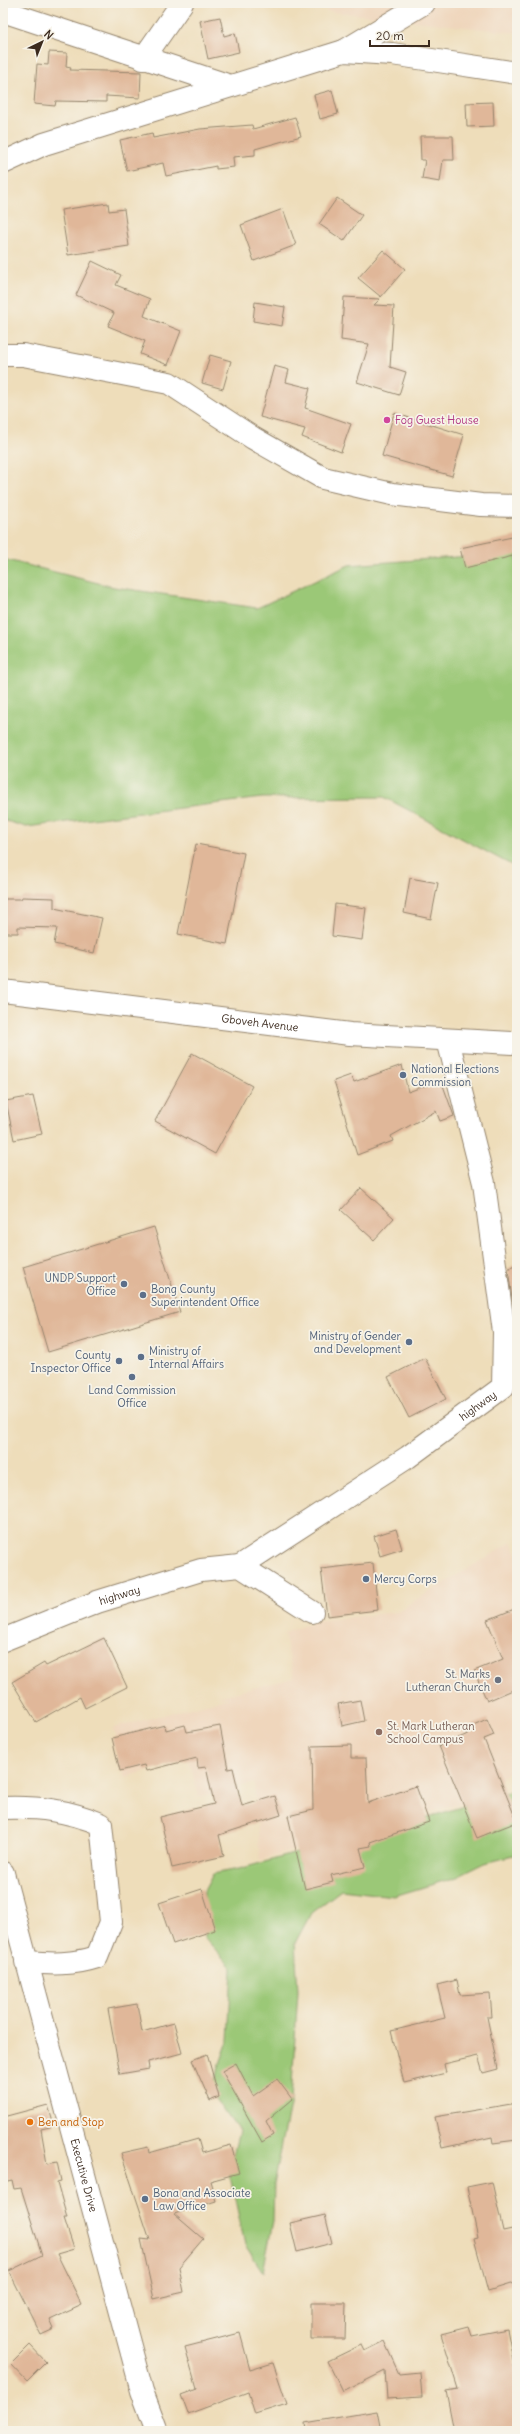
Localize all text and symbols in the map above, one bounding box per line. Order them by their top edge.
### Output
north arrow [22,22,62,62]
scale bar [370,22,429,48]
text: N [41,27,56,42]
text: 20 m [376,28,404,43]
place label: Fog Guest House [395,413,479,427]
marker: Fog Guest House [382,415,392,425]
street label: Gboveh Avenue [221,1011,299,1035]
place label: National Elections Commission [411,1062,499,1089]
marker: National Elections Commission [398,1070,408,1080]
place label: UNDP Support Office [44,1271,116,1298]
marker: UNDP Support Office [119,1279,129,1289]
place label: Bong County Superintendent Office [151,1282,259,1309]
marker: Bong County Superintendent Office [138,1290,148,1300]
place label: Ministry of Gender and Development [309,1329,402,1356]
marker: Ministry of Gender and Development [404,1337,414,1347]
place label: Ministry of Internal Affairs [149,1344,224,1371]
place label: County Inspector Office [31,1348,111,1375]
marker: Ministry of Internal Affairs [136,1352,146,1362]
marker: County Inspector Office [114,1356,124,1366]
marker: Land Commission Office [127,1372,137,1382]
place label: Land Commission Office [88,1383,176,1410]
street label: highway [457,1387,499,1424]
place label: Mercy Corps [374,1572,437,1586]
marker: Mercy Corps [361,1574,371,1584]
street label: highway [97,1582,142,1608]
place label: St. Marks Lutheran Church [406,1667,490,1694]
marker: St. Marks Lutheran Church [493,1675,503,1685]
place label: St. Mark Lutheran School Campus [387,1719,475,1746]
marker: St. Mark Lutheran School Campus [374,1727,384,1737]
place label: Ben and Stop [38,2115,104,2129]
marker: Ben and Stop [25,2117,35,2127]
street label: Executive Drive [68,2137,101,2214]
place label: Bona and Associate Law Office [153,2186,251,2213]
marker: Bona and Associate Law Office [140,2194,150,2204]

